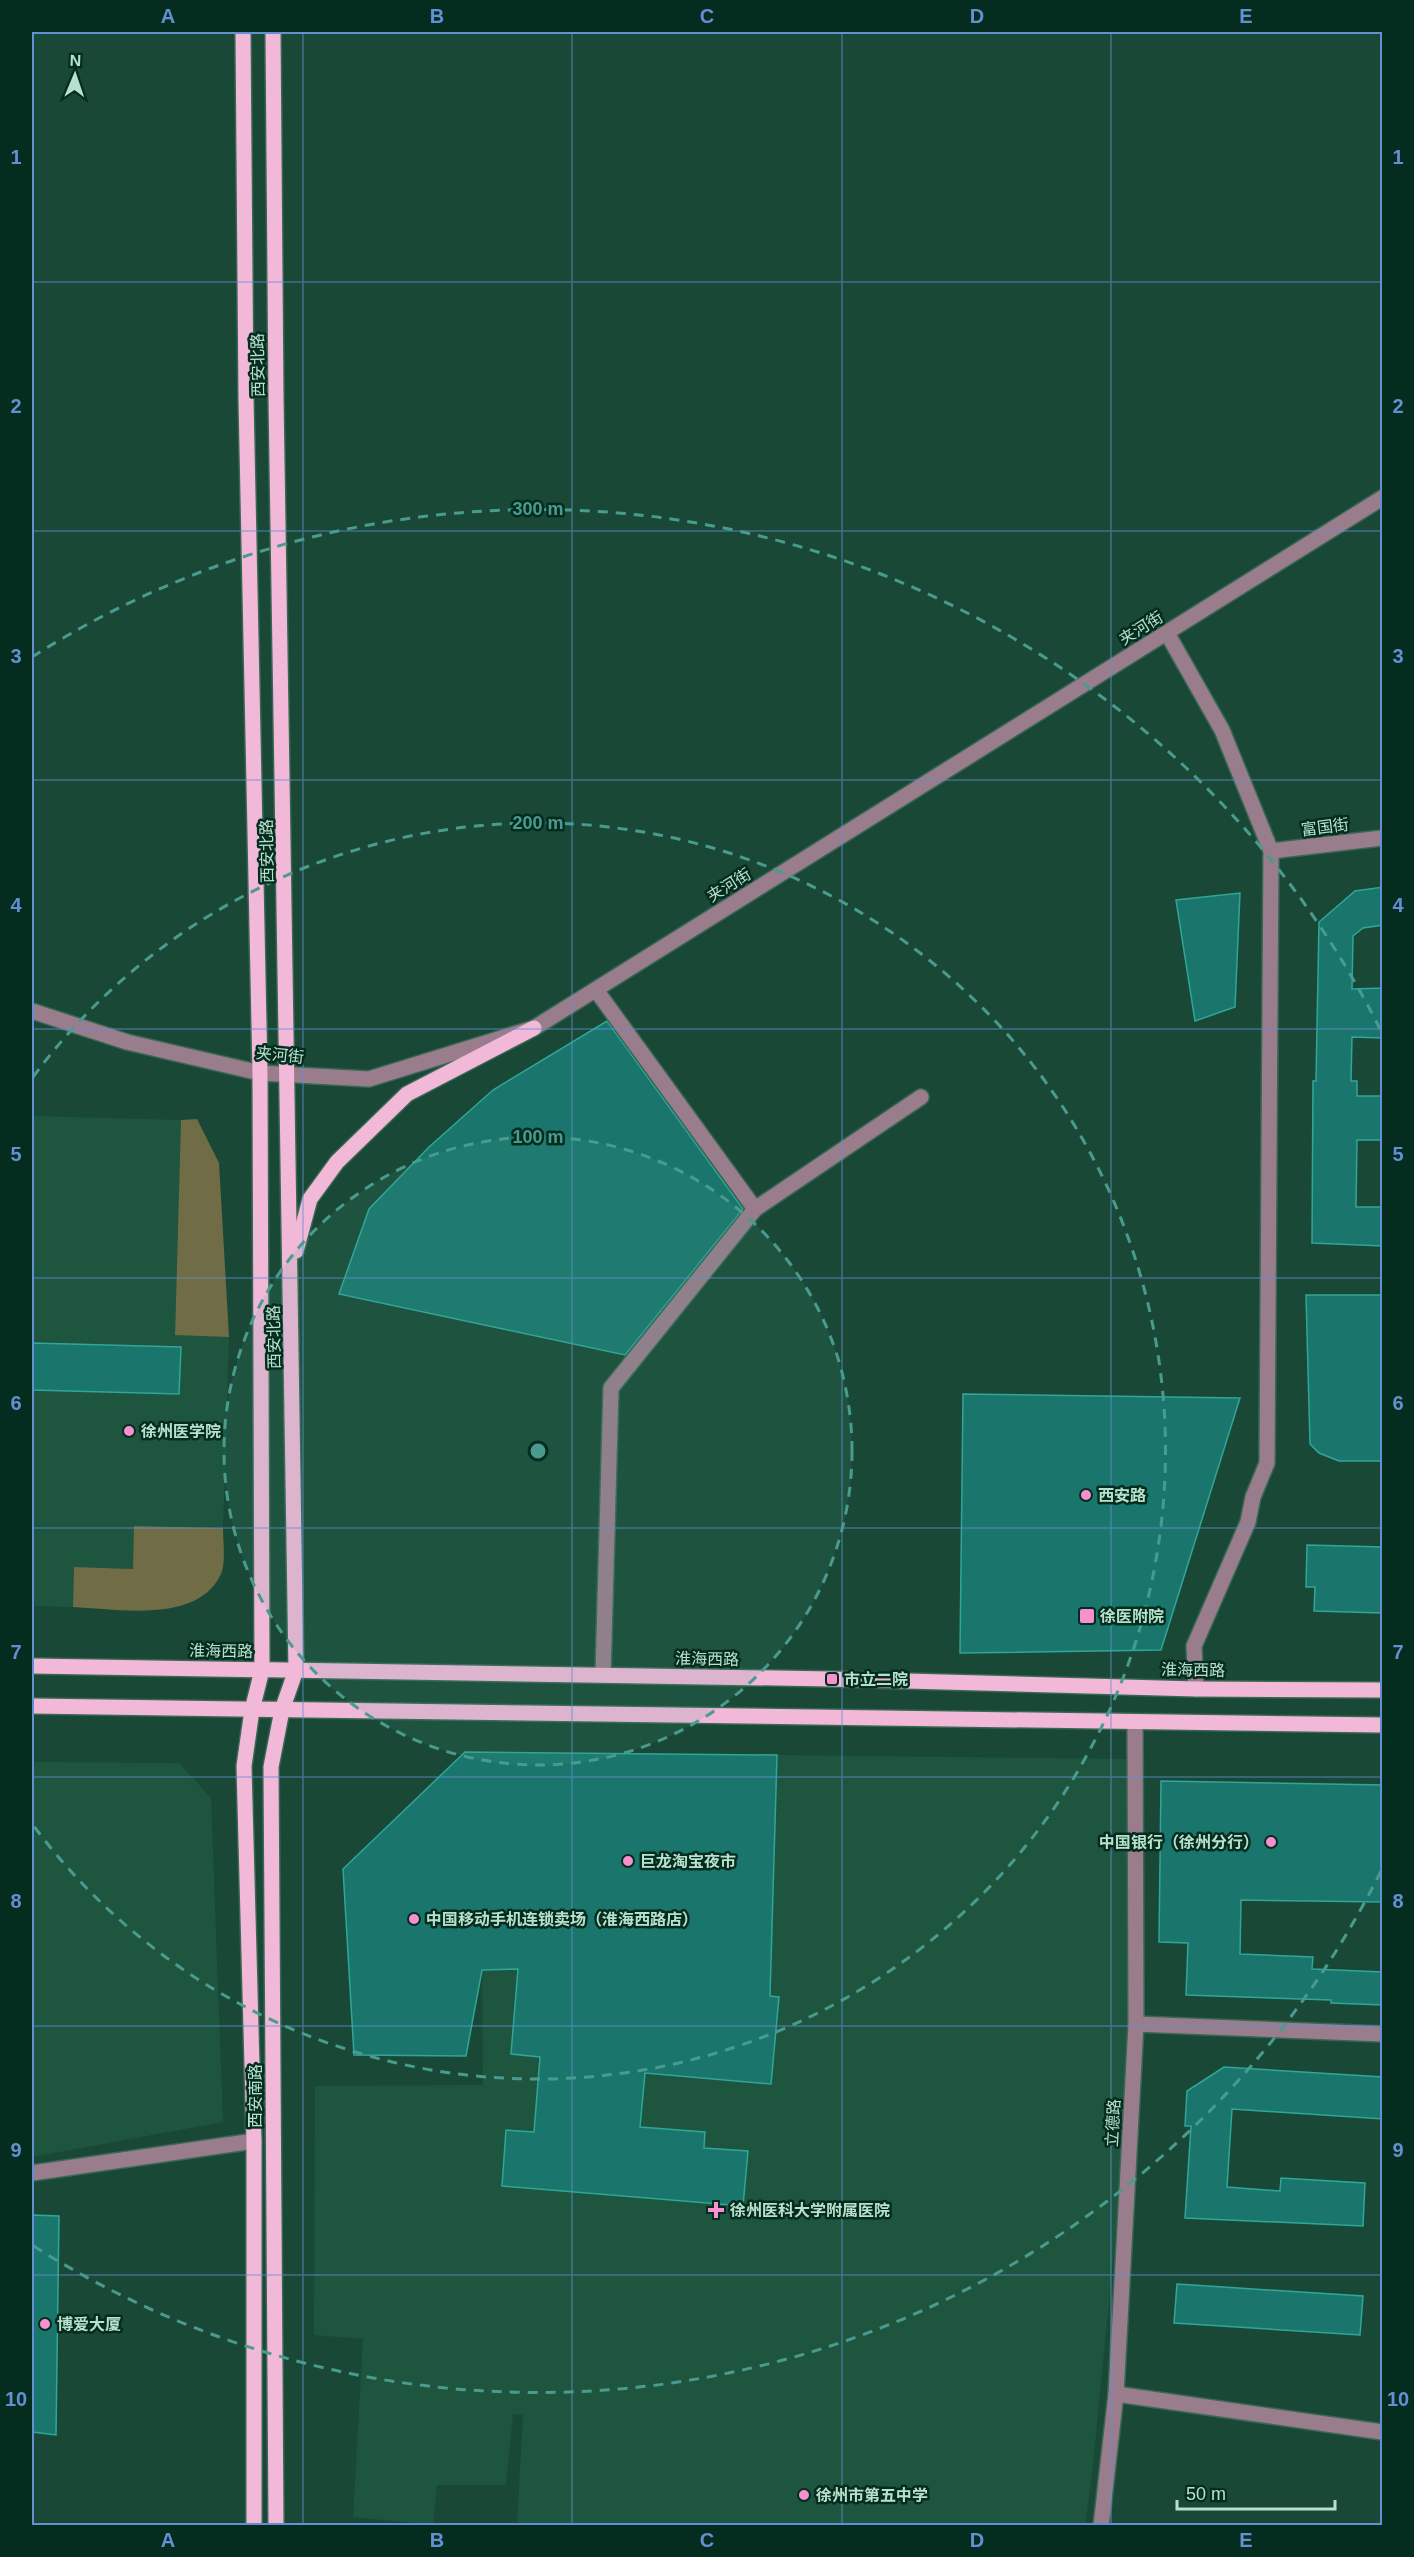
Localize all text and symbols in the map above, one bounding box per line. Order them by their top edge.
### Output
text: A [161,5,175,27]
text: B [430,5,444,27]
text: C [700,5,714,27]
text: D [970,5,984,27]
text: E [1239,5,1253,27]
north arrow [45,45,105,105]
text: N [69,52,82,69]
text: 1 [10,146,22,168]
text: 1 [1392,146,1404,168]
street label: 西安北路 [249,333,267,397]
text: 2 [10,395,22,417]
text: 2 [1392,395,1404,417]
text: 300 m [512,499,564,519]
street label: 夹河街 [1116,608,1166,648]
text: 3 [10,645,22,667]
text: 3 [1392,645,1404,667]
text: 200 m [512,813,564,833]
street label: 富国街 [1300,816,1350,838]
street label: 西安北路 [258,819,276,883]
street label: 夹河街 [704,865,754,905]
text: 4 [10,894,22,916]
text: 4 [1392,894,1404,916]
street label: 夹河街 [255,1044,305,1066]
text: 100 m [512,1127,564,1147]
text: 5 [10,1143,22,1165]
text: 5 [1392,1143,1404,1165]
street label: 西安北路 [265,1305,283,1369]
text: 6 [10,1392,22,1414]
text: 6 [1392,1392,1404,1414]
place label: 徐州医学院 [141,1422,221,1440]
marker: 徐州医学院 [122,1424,136,1438]
centre of rings [528,1441,548,1461]
place label: 西安路 [1098,1487,1146,1504]
marker: 西安路 [1079,1488,1093,1502]
marker: 徐医附院 [1078,1607,1096,1625]
place label: 徐医附院 [1100,1608,1164,1625]
text: 7 [10,1641,22,1663]
text: 7 [1392,1641,1404,1663]
street label: 淮海西路 [189,1642,253,1660]
street label: 淮海西路 [675,1650,739,1668]
street label: 淮海西路 [1161,1661,1225,1679]
place label: 市立二院 [844,1671,908,1688]
marker: 市立二院 [825,1672,839,1686]
place label: 中国银行（徐州分行） [1099,1833,1259,1851]
marker: 中国银行（徐州分行） [1264,1835,1278,1849]
place label: 巨龙淘宝夜市 [640,1852,736,1870]
marker: 巨龙淘宝夜市 [621,1854,635,1868]
text: 8 [10,1890,22,1912]
text: 8 [1392,1890,1404,1912]
place label: 中国移动手机连锁卖场（淮海西路店） [426,1911,698,1928]
marker: 中国移动手机连锁卖场（淮海西路店） [407,1912,421,1926]
street label: 西安南路 [247,2064,264,2128]
street label: 立德路 [1103,2099,1123,2147]
text: 9 [10,2139,22,2161]
text: 9 [1392,2139,1404,2161]
marker: 徐州医科大学附属医院 [707,2201,725,2219]
place label: 徐州医科大学附属医院 [730,2201,890,2219]
place label: 博爱大厦 [57,2315,121,2333]
marker: 博爱大厦 [38,2317,52,2331]
text: 10 [5,2388,27,2410]
text: 10 [1387,2388,1409,2410]
scale bar [1177,2473,1334,2511]
text: 50 m [1186,2484,1226,2504]
place label: 徐州市第五中学 [816,2486,928,2504]
marker: 徐州市第五中学 [797,2488,811,2502]
text: A [161,2529,175,2551]
text: B [430,2529,444,2551]
text: C [700,2529,714,2551]
text: D [970,2529,984,2551]
text: E [1239,2529,1253,2551]

